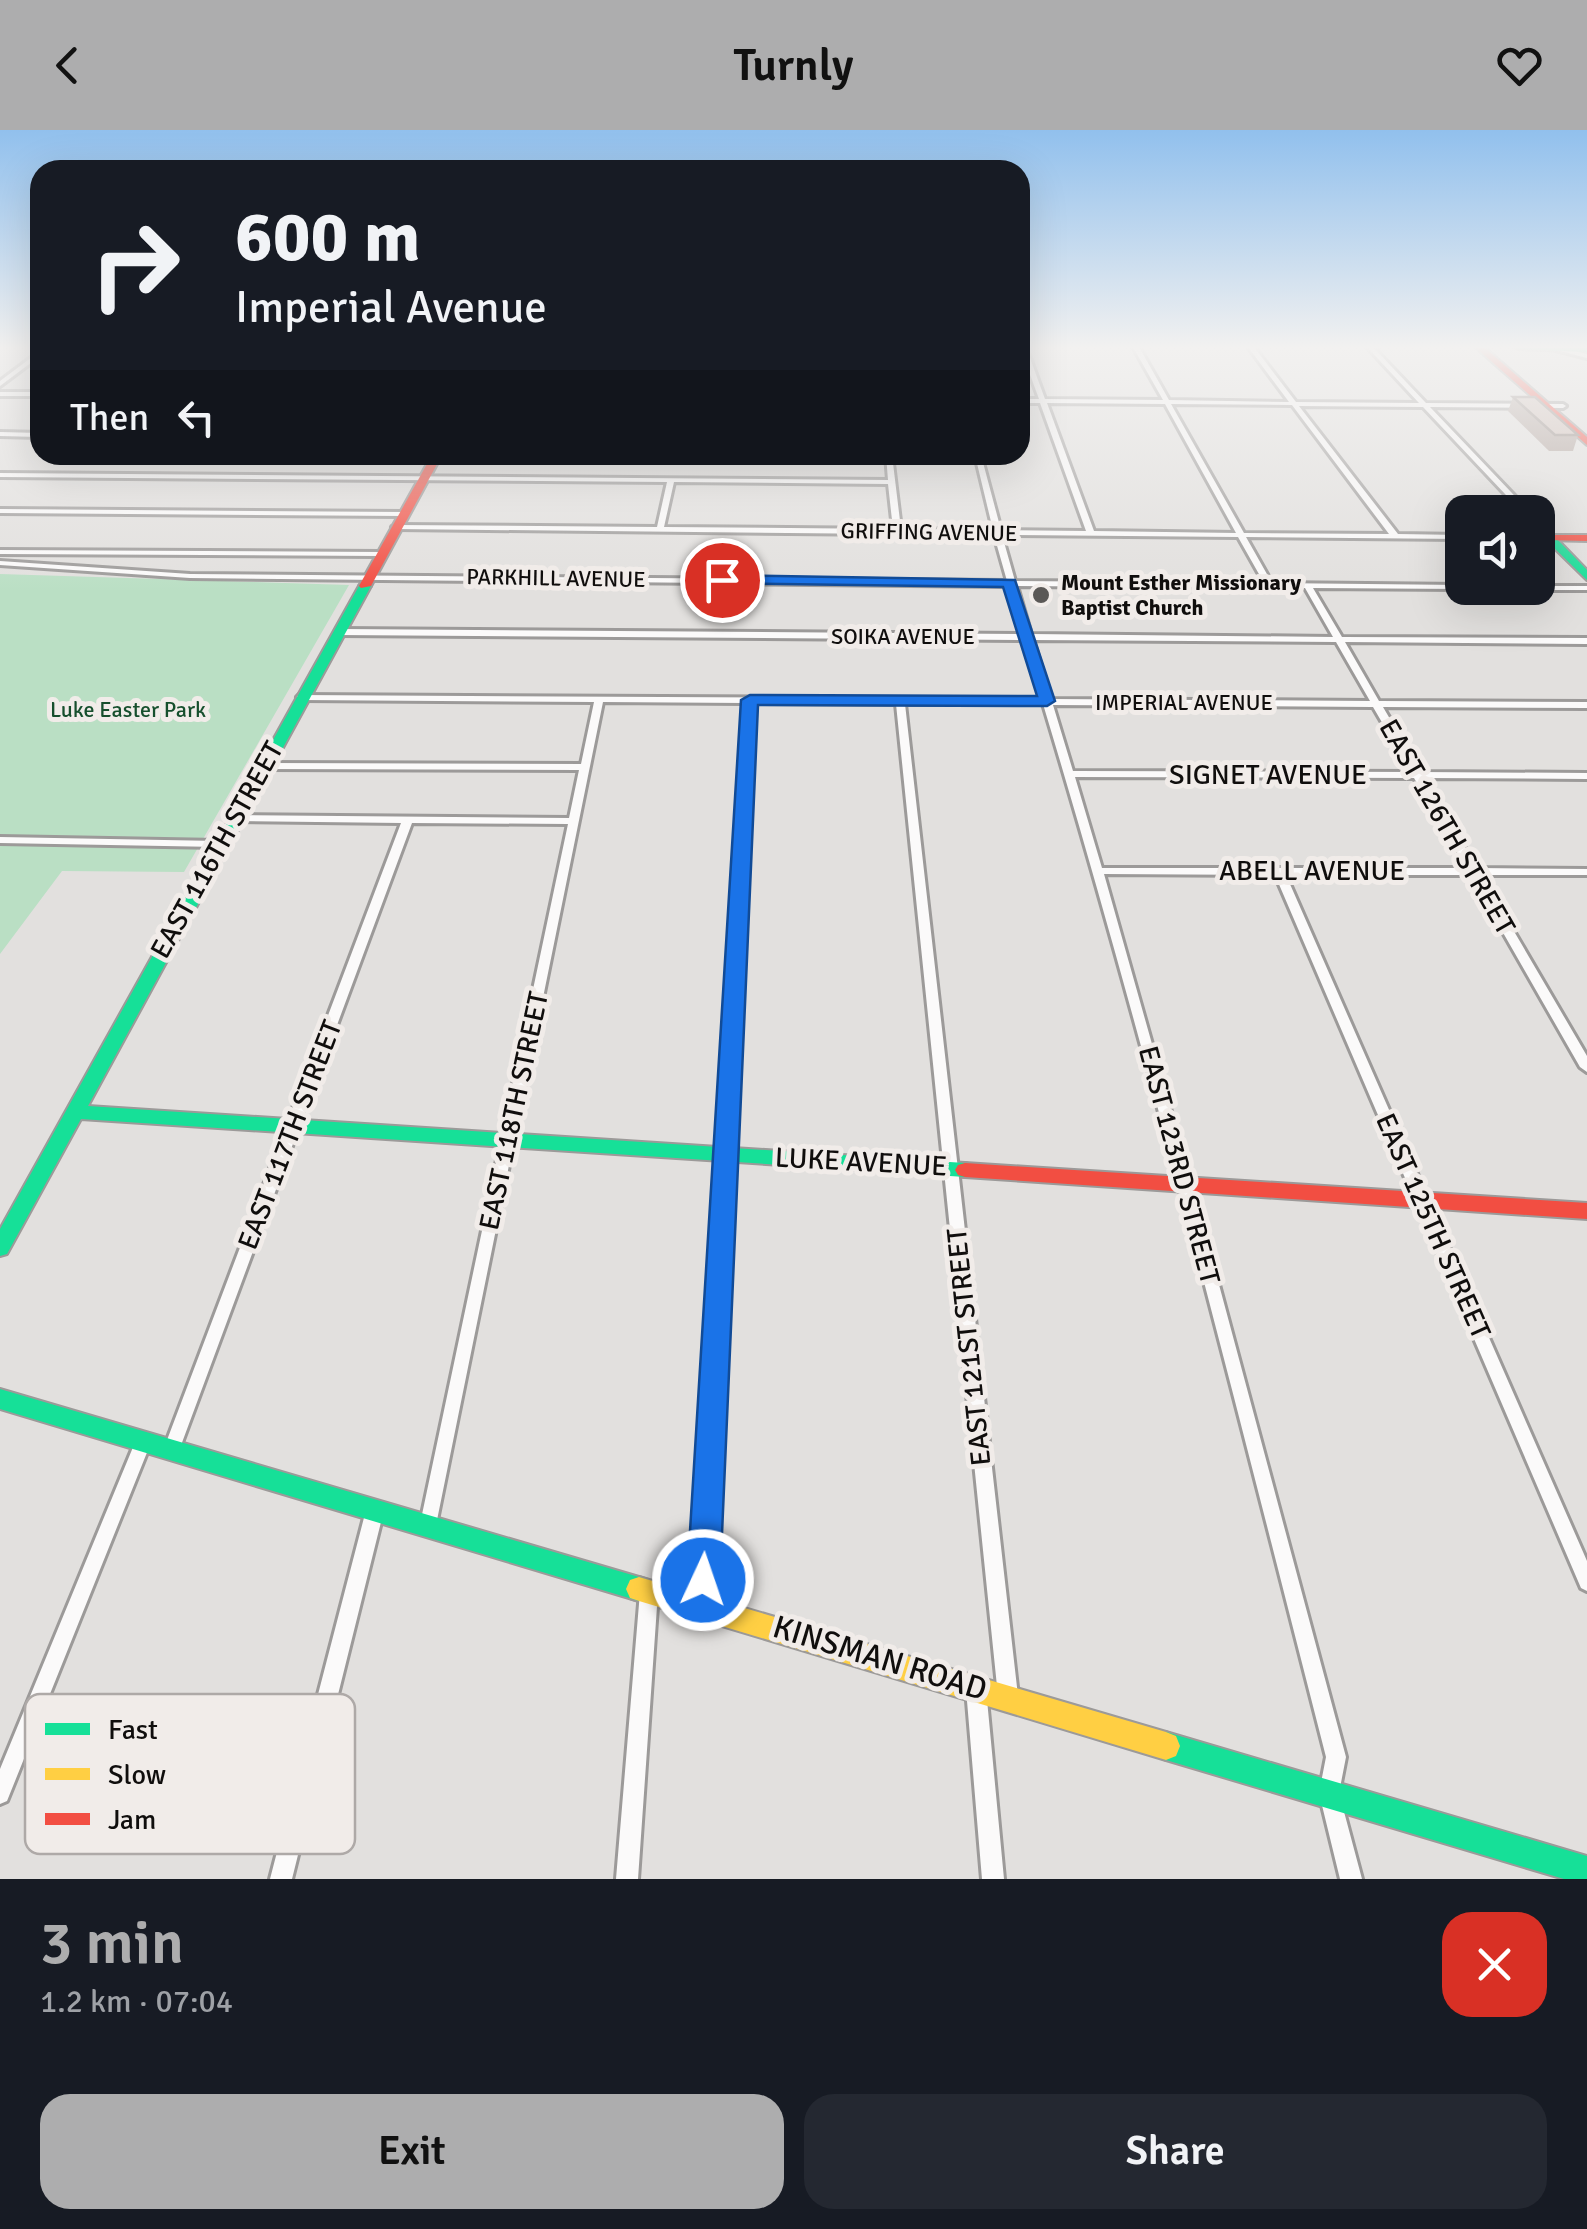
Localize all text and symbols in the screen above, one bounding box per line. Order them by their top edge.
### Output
icon: back [40,38,95,93]
text: Turnly [733,38,854,93]
icon: heart [1492,38,1547,93]
text: 600 m [235,194,420,280]
icon: right [70,200,200,330]
text: Imperial Avenue [235,280,547,335]
icon: left [169,390,224,445]
text: Then [70,394,149,441]
map controls [1445,495,1555,605]
button: sound [1445,495,1555,605]
street label: GRIFFING AVENUE [840,517,1018,547]
pin [680,538,765,623]
icon: arrive [695,553,750,608]
street label: PARKHILL AVENUE [466,563,646,593]
place label: Mount Esther Missionary Baptist Church [1061,569,1301,621]
marker: Mount Esther Missionary Baptist Church [1030,584,1052,606]
street label: SOIKA AVENUE [831,623,975,650]
street label: IMPERIAL AVENUE [1095,689,1273,716]
park label: Luke Easter Park [50,696,206,723]
street label: EAST 126TH STREET [1372,713,1523,941]
street label: EAST 116TH STREET [143,735,291,964]
street label: SIGNET AVENUE [1169,758,1367,792]
street label: ABELL AVENUE [1219,854,1405,888]
street label: EAST 118TH STREET [472,989,556,1233]
street label: EAST 117TH STREET [231,1015,349,1254]
street label: EAST 123RD STREET [1131,1042,1227,1288]
street label: EAST 125TH STREET [1368,1108,1498,1344]
street label: LUKE AVENUE [774,1141,948,1183]
street label: EAST 121ST STREET [940,1226,998,1467]
position arrow [651,1528,755,1632]
street label: KINSMAN ROAD [768,1607,992,1709]
legend [25,1694,355,1854]
text: Fast [108,1713,158,1747]
text: Slow [108,1758,166,1792]
text: Jam [108,1803,156,1837]
text: 3 min [40,1907,184,1981]
button: close [1442,1912,1547,2017]
text: 1.2 km · 07:04 [40,1982,233,2021]
button: Exit [40,2094,784,2209]
button: Share [804,2094,1547,2209]

